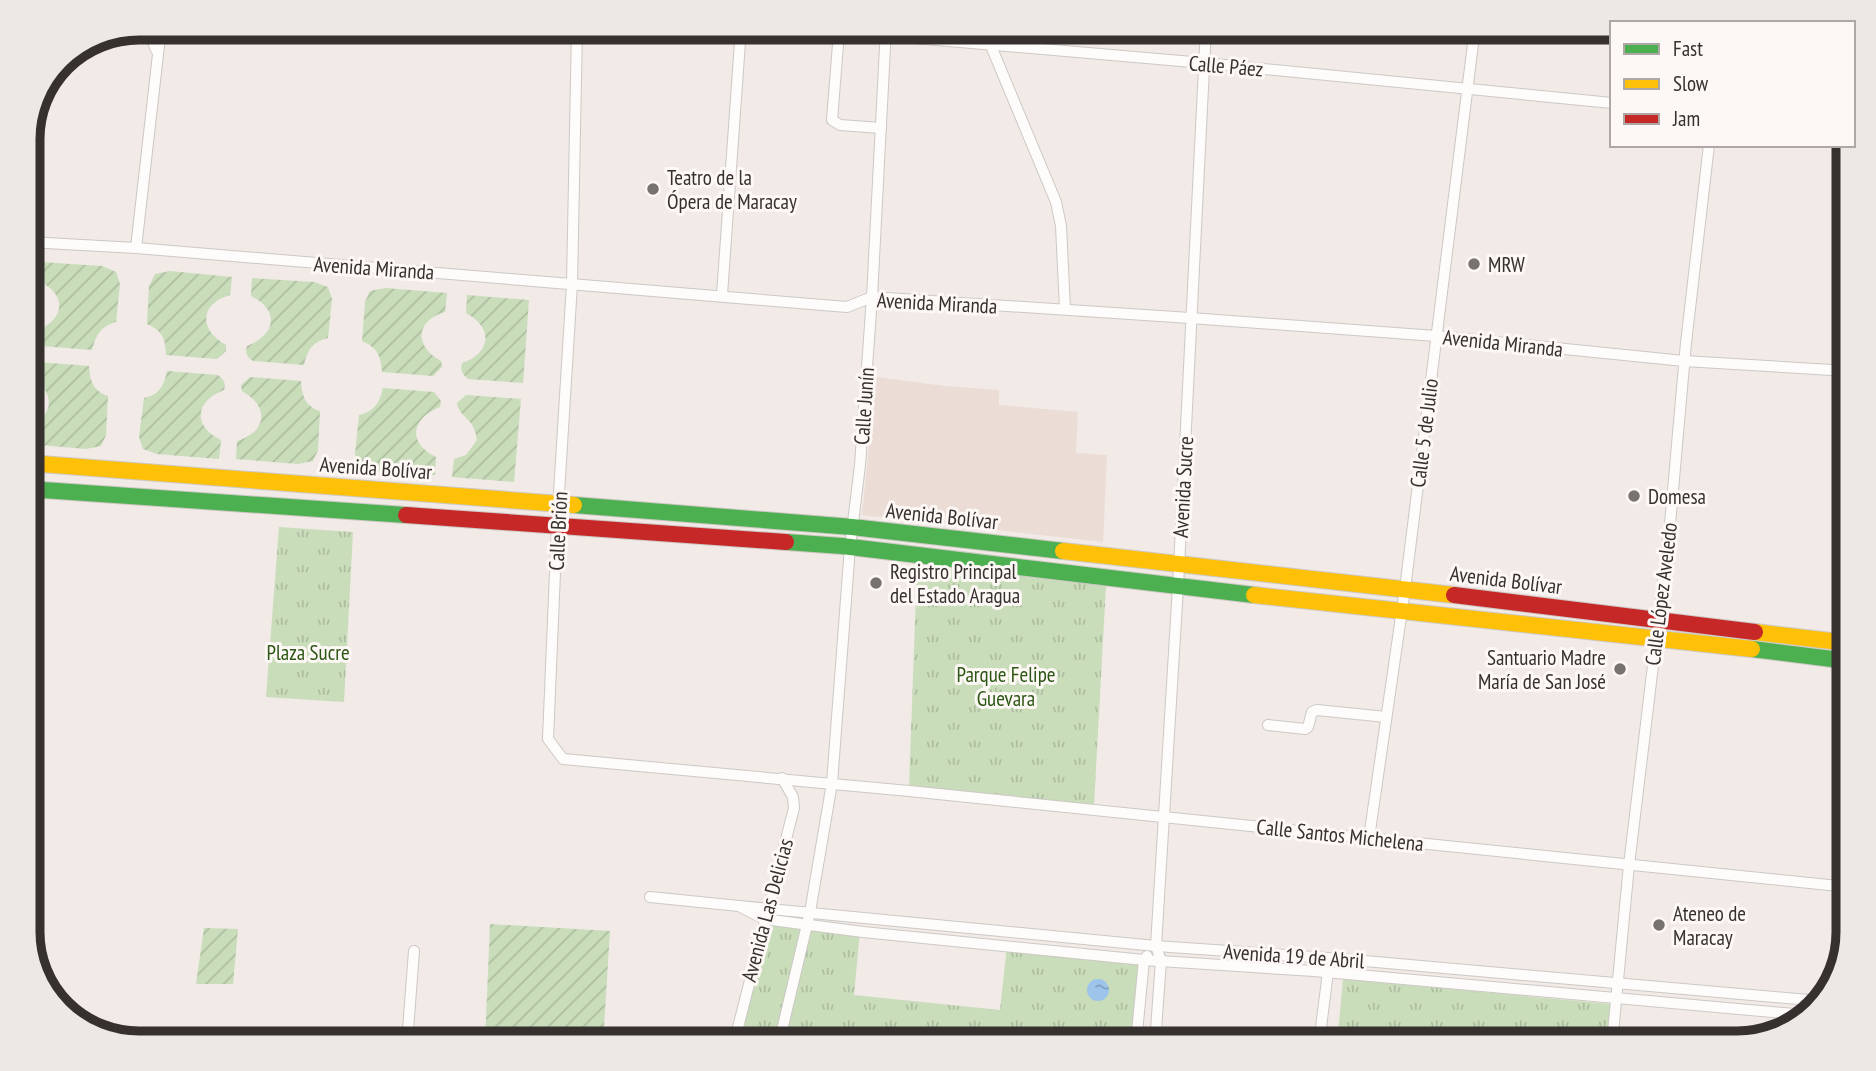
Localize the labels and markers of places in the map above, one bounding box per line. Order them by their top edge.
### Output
place label: Teatro de la Ópera de Maracay [667,164,797,215]
marker: Teatro de la Ópera de Maracay [645,181,661,197]
place label: MRW [1488,251,1525,278]
marker: MRW [1466,256,1482,272]
place label: Domesa [1648,483,1706,510]
marker: Domesa [1626,488,1642,504]
place label: Registro Principal del Estado Aragua [890,558,1020,609]
marker: Registro Principal del Estado Aragua [868,575,884,591]
place label: Santuario Madre María de San José [1478,644,1606,695]
marker: Santuario Madre María de San José [1612,661,1628,677]
place label: Ateneo de Maracay [1673,900,1746,951]
marker: Ateneo de Maracay [1651,917,1667,933]

